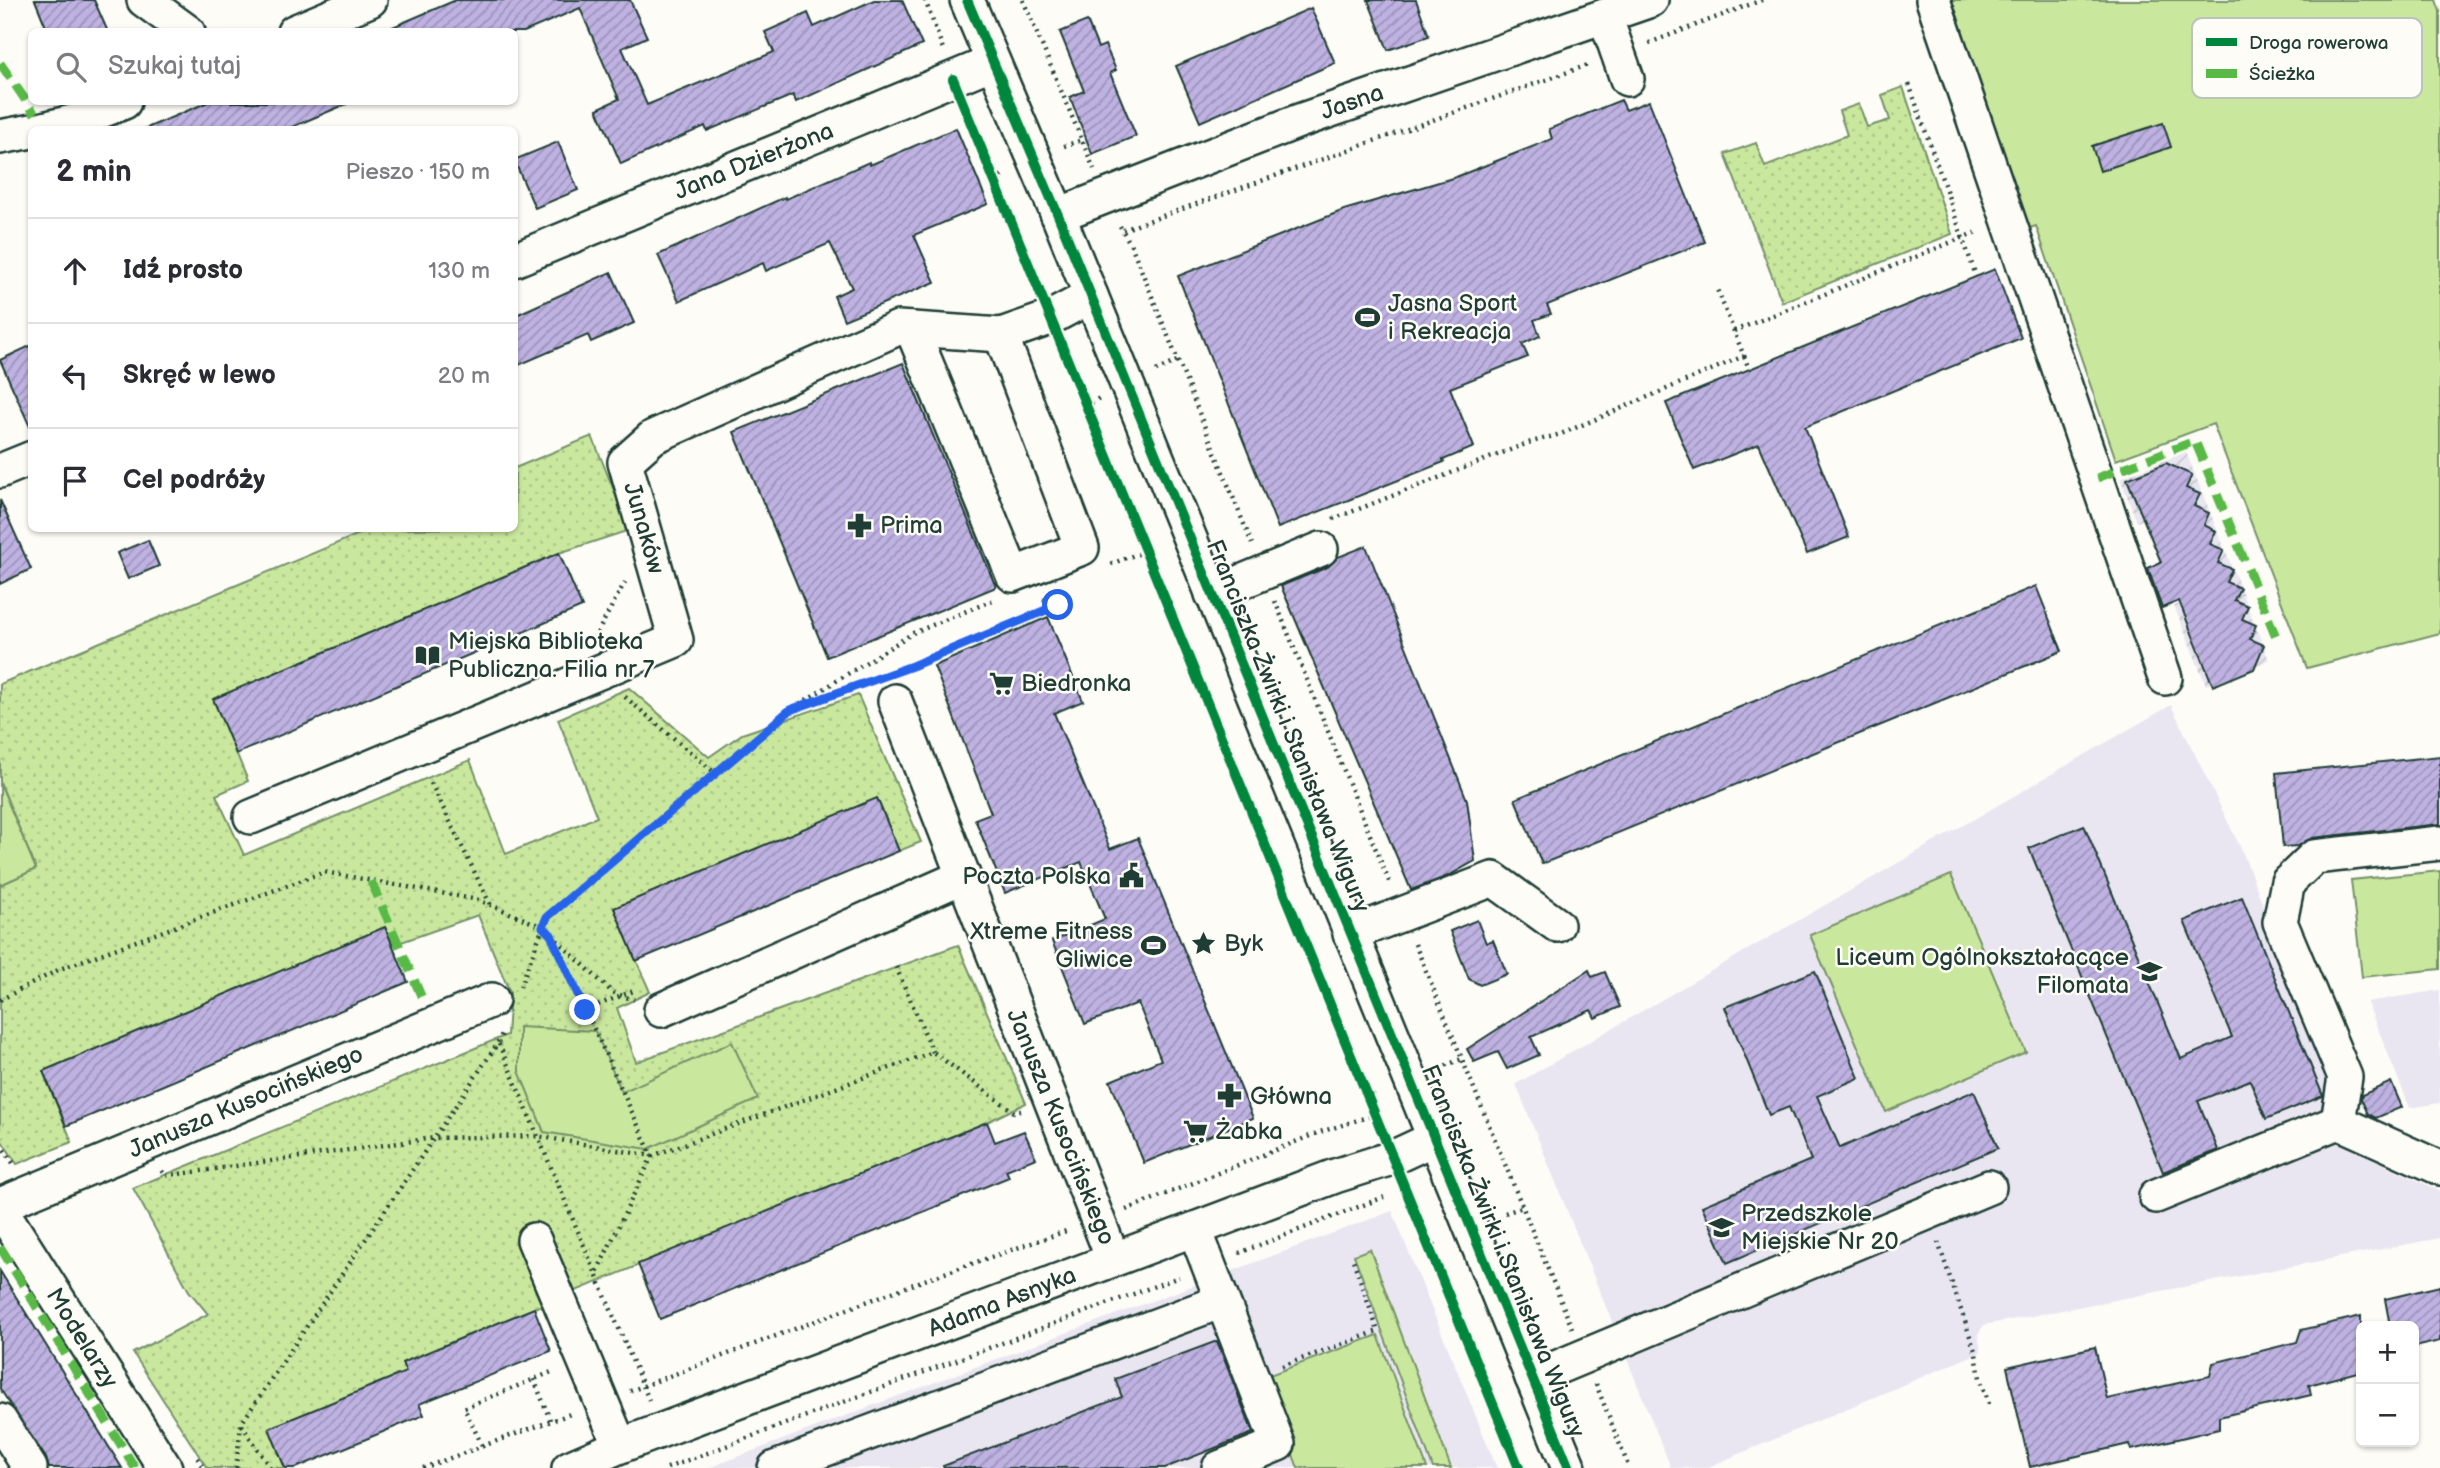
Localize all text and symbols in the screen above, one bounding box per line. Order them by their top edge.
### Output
legend [2192,18,2422,98]
search box [28,28,518,105]
text: Droga rowerowa [2249,32,2389,55]
icon: search [52,48,90,86]
text: Szukaj tutaj [108,51,241,82]
text: Ścieżka [2249,62,2315,86]
street label: Jasna [1317,78,1387,126]
street label: Jana Dzierżona [670,116,838,206]
text: 2 min [56,154,132,190]
text: Pieszo · 150 m [346,158,490,186]
icon: ahead [56,252,94,290]
text: Idź prosto [123,255,243,286]
text: 130 m [428,257,490,285]
place label: Jasna Sport i Rekreacja [1388,289,1518,346]
sports icon: Jasna Sport i Rekreacja [1354,303,1382,331]
icon: left [56,357,94,395]
text: Skręć w lewo [123,360,276,391]
text: 20 m [438,362,490,390]
icon: arrive [56,462,94,500]
text: Cel podróży [123,465,265,496]
street label: Junaków [617,479,671,577]
pharmacy icon: Prima [846,511,874,539]
place label: Prima [880,511,943,540]
street label: Franciszka Żwirki i Stanisława Wigury [1200,535,1376,917]
route start [1042,589,1073,620]
place label: Miejska Biblioteka Publiczna. Filia nr 7 [448,627,654,684]
library icon: Miejska Biblioteka Publiczna. Filia nr 7 [414,641,442,669]
supermarket icon: Biedronka [987,669,1015,697]
place label: Biedronka [1021,669,1131,698]
place label: Poczta Polska [962,862,1111,891]
public building icon: Poczta Polska [1117,862,1145,890]
place label: Xtreme Fitness Gliwice [969,917,1133,974]
place icon: Byk [1190,929,1218,957]
place label: Byk [1224,929,1263,958]
sports icon: Xtreme Fitness Gliwice [1139,931,1167,959]
place label: Liceum Ogólnokształacące Filomata [1835,943,2129,1000]
school or university icon: Liceum Ogólnokształacące Filomata [2135,957,2163,985]
route end [569,994,600,1025]
street label: Janusza Kusocińskiego [1000,1005,1122,1249]
street label: Janusza Kusocińskiego [124,1039,368,1165]
street label: Franciszka Żwirki i Stanisława Wigury [1415,1060,1591,1442]
pharmacy icon: Główna [1216,1082,1244,1110]
place label: Główna [1250,1082,1332,1111]
supermarket icon: Żabka [1182,1117,1210,1145]
place label: Żabka [1215,1117,1283,1146]
place label: Przedszkole Miejskie Nr 20 [1741,1199,1899,1256]
school or university icon: Przedszkole Miejskie Nr 20 [1707,1213,1735,1241]
street label: Adama Asnyka [924,1260,1080,1344]
street label: Modelarzy [40,1283,124,1394]
map controls [2356,1321,2419,1447]
button: + [2356,1321,2419,1384]
button: − [2356,1384,2419,1447]

